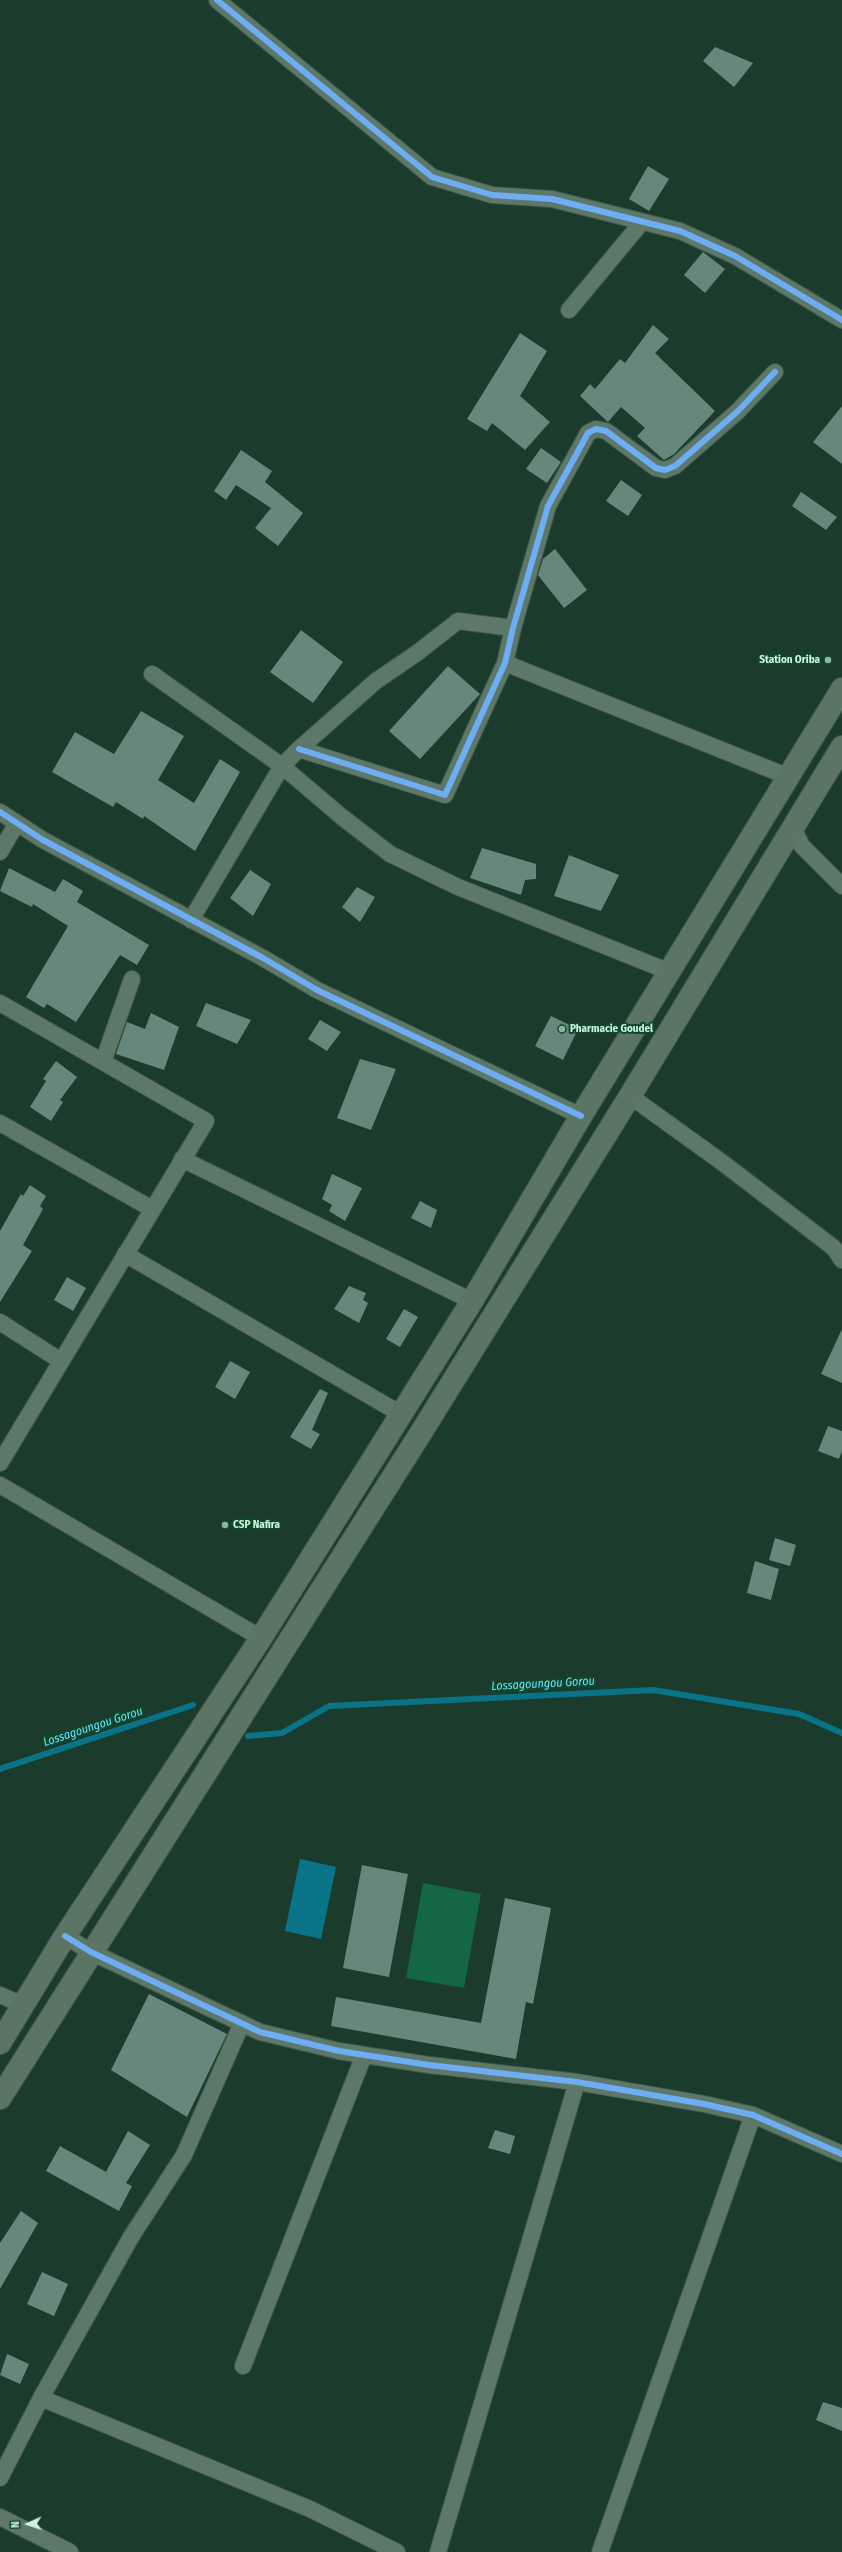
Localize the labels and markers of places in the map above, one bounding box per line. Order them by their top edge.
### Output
place label: Station Oriba [759,653,820,667]
marker: Station Oriba [823,655,833,665]
place label: Pharmacie Goudel [570,1022,653,1036]
marker: Pharmacie Goudel [557,1024,567,1034]
place label: CSP Nafira [233,1518,280,1532]
marker: CSP Nafira [220,1520,230,1530]

